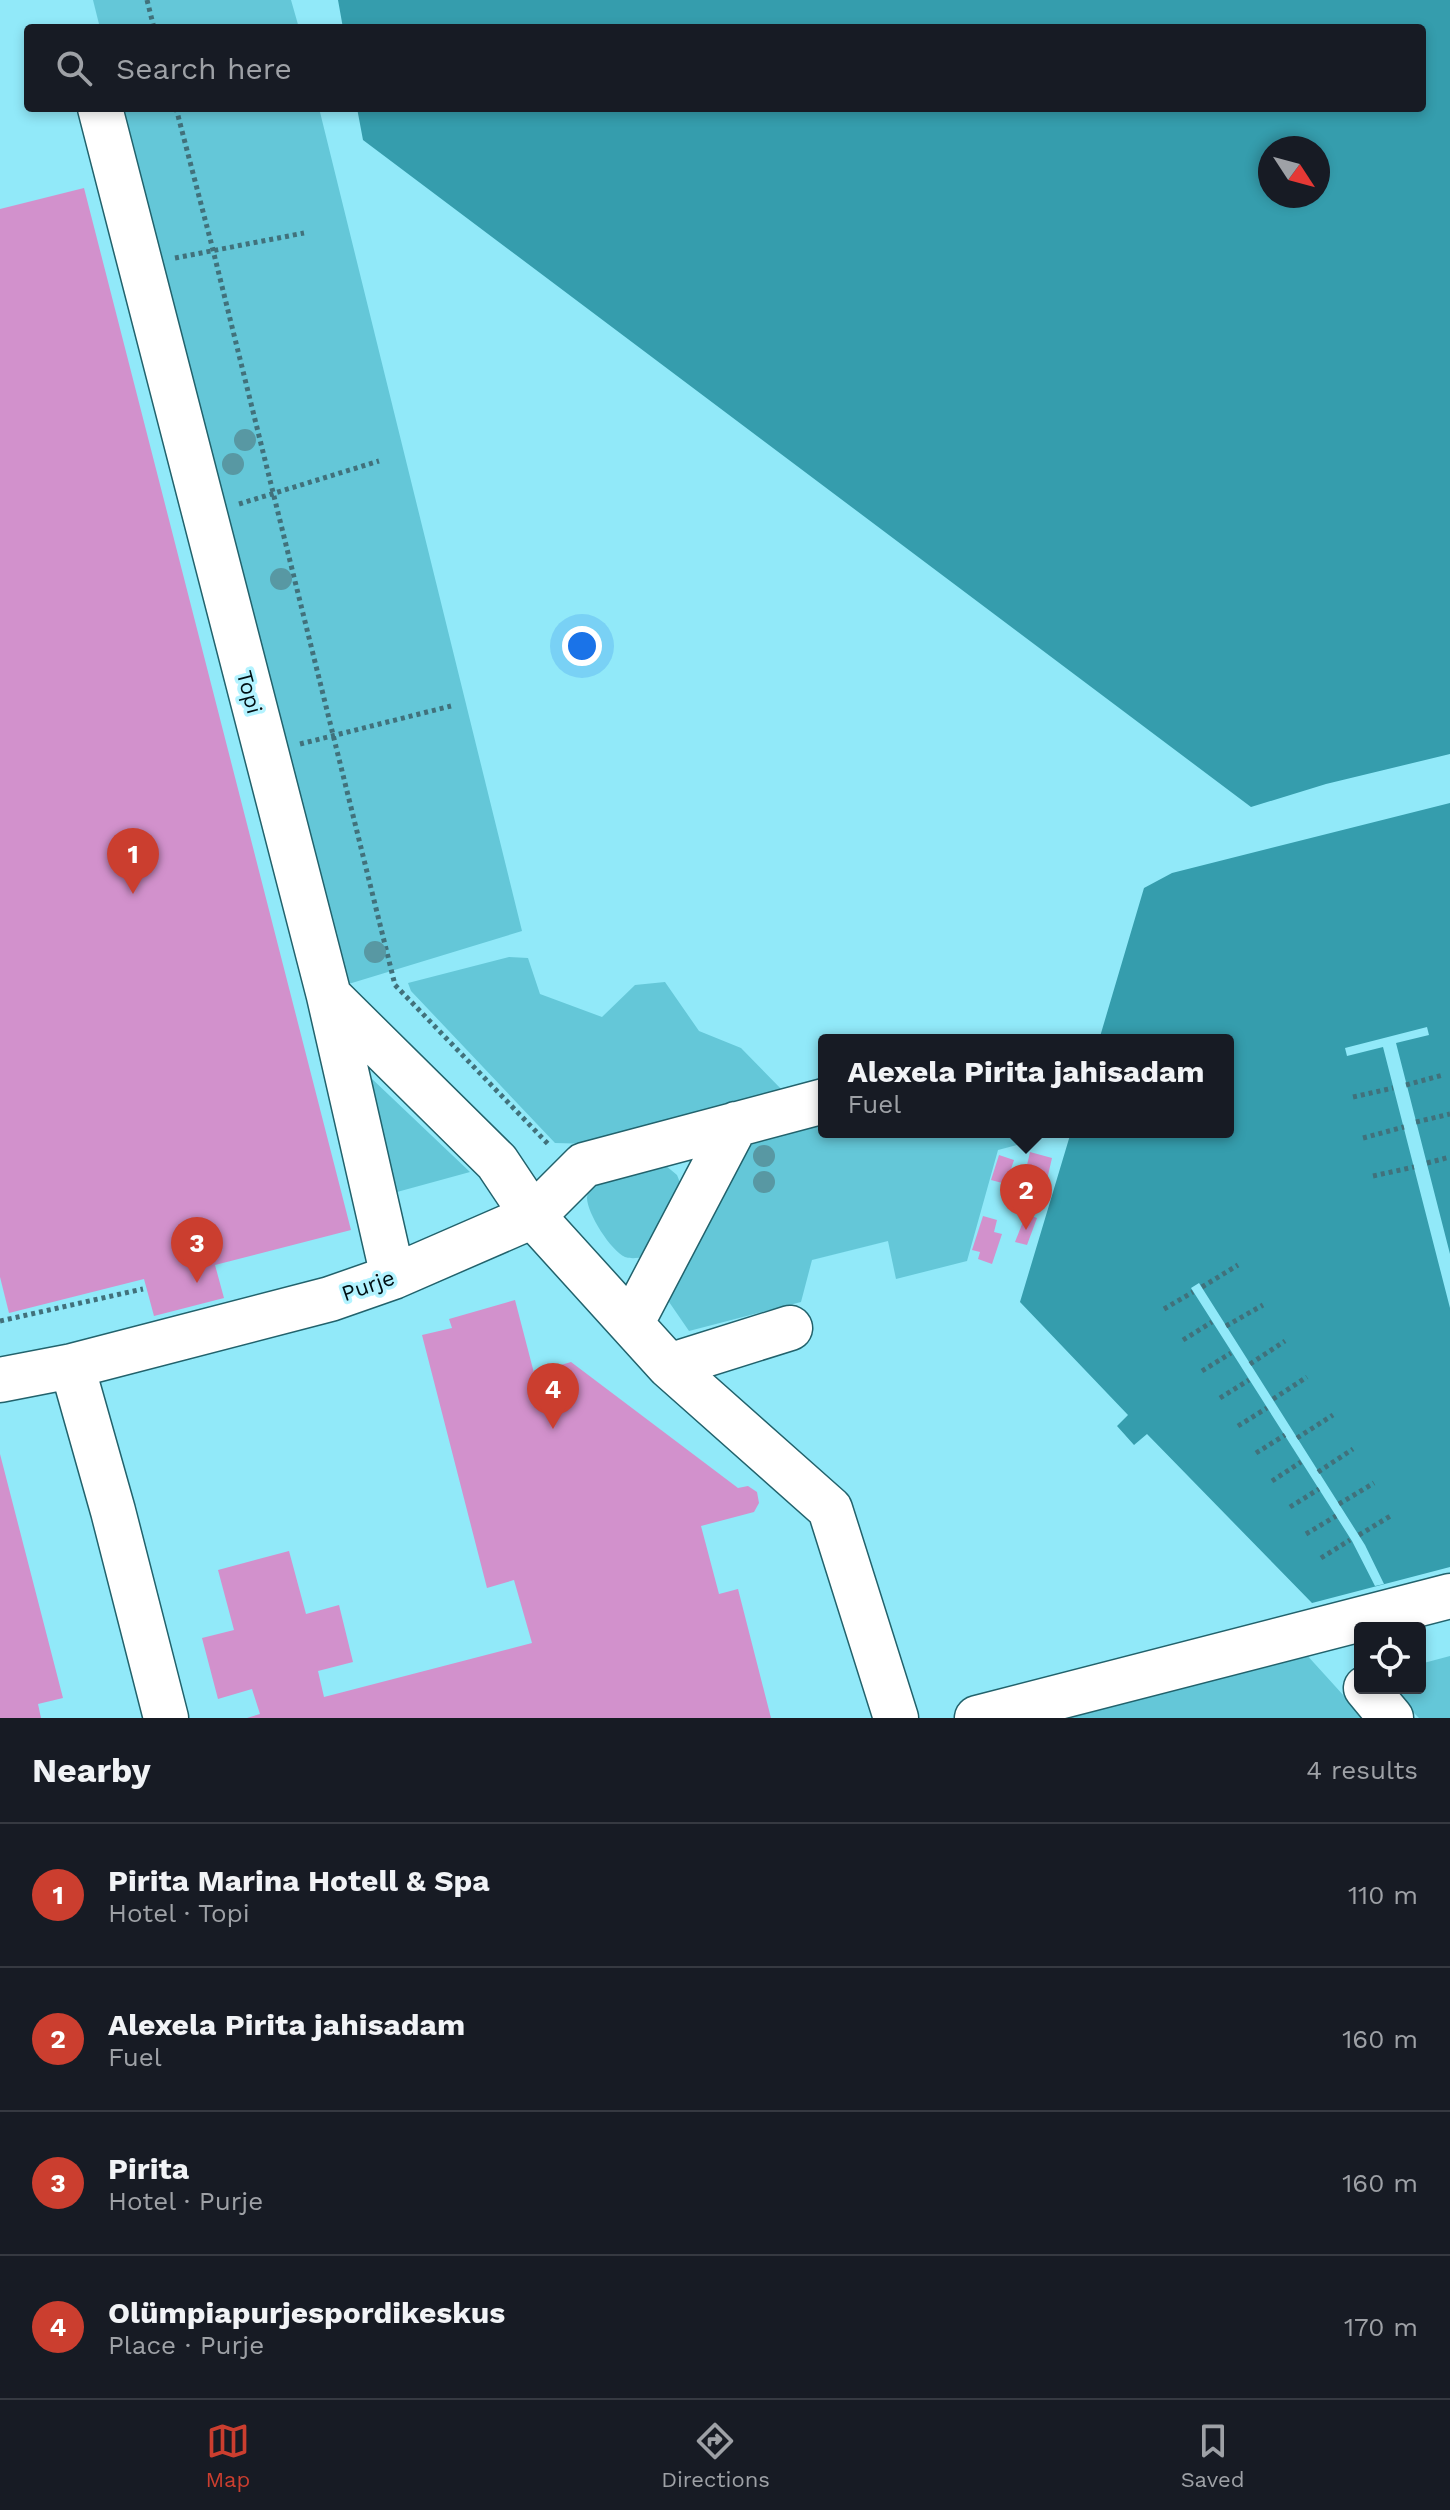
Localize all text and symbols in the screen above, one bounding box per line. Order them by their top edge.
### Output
search box [24,24,1426,112]
icon: search [52,46,96,90]
text: Search here [116,51,292,86]
north arrow [1258,136,1330,208]
your location [562,626,602,666]
street label: Topi [232,668,267,716]
pin: 1 [107,828,159,894]
popup [818,1034,1234,1138]
text: Alexela Pirita jahisadam [847,1054,1205,1089]
text: Fuel [847,1089,901,1119]
pin: 2 [1000,1164,1052,1230]
pin: 3 [171,1217,223,1283]
street label: Purje [338,1265,398,1306]
pin: 4 [527,1363,579,1429]
map controls [1354,1622,1426,1694]
button: locate [1354,1622,1426,1694]
text: Nearby [32,1750,151,1790]
text: 4 results [1306,1755,1418,1785]
text: Pirita Marina Hotell & Spa [108,1863,490,1898]
text: 1 [52,1880,64,1910]
text: 110 m [1348,1880,1418,1910]
text: Hotel · Topi [108,1898,250,1928]
text: Alexela Pirita jahisadam [108,2007,465,2042]
text: 2 [50,2024,66,2054]
text: 160 m [1342,2024,1418,2054]
text: Fuel [108,2042,162,2072]
text: Pirita [108,2151,189,2186]
text: 3 [50,2168,66,2198]
text: 160 m [1342,2168,1418,2198]
text: Hotel · Purje [108,2186,263,2216]
text: Olümpiapurjespordikeskus [108,2295,505,2330]
text: 4 [50,2312,66,2342]
text: 170 m [1344,2312,1418,2342]
text: Place · Purje [108,2330,264,2360]
tab: Map [205,2419,250,2492]
tab: Directions [661,2419,770,2492]
tab: Saved [1181,2419,1245,2492]

